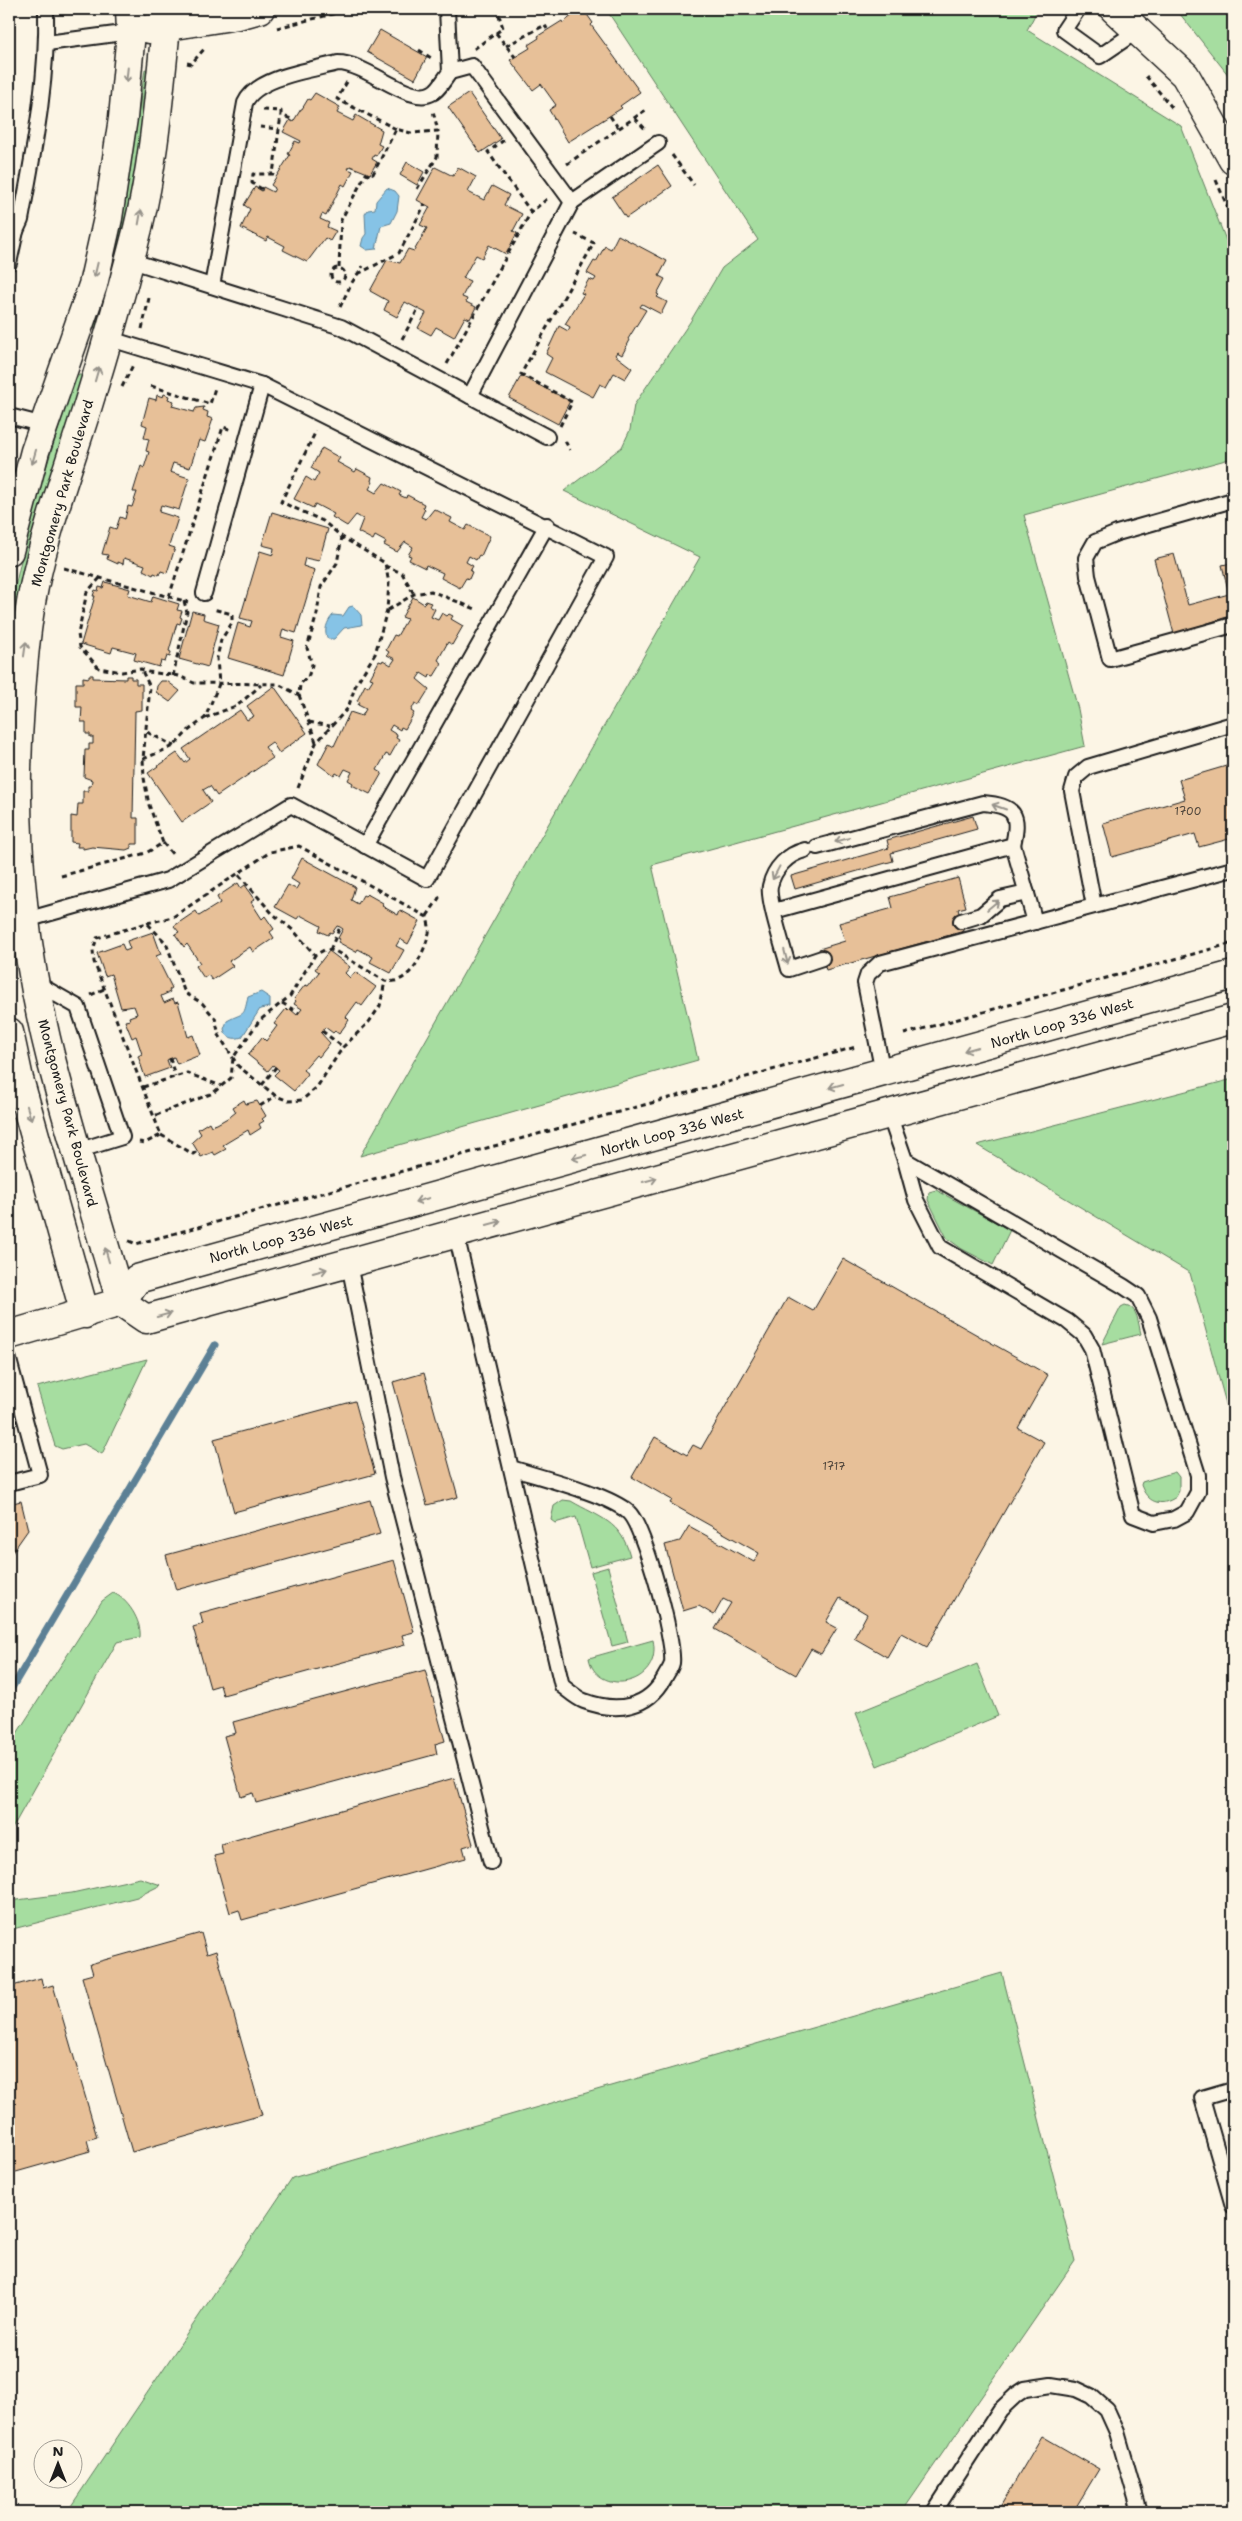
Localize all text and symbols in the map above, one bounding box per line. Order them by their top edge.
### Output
one-way arrow [122,67,132,83]
one-way arrow [135,209,145,225]
one-way arrow [91,261,100,277]
one-way arrow [93,366,102,382]
street label: Montgomery Park Boulevard [27,397,97,589]
one-way arrow [29,449,38,465]
one-way arrow [20,641,30,657]
one-way arrow [991,801,1007,811]
house number: 1700 [1175,804,1201,819]
one-way arrow [835,836,851,845]
one-way arrow [771,865,780,880]
one-way arrow [986,899,999,910]
one-way arrow [782,948,791,964]
street label: North Loop 336 West [988,994,1136,1052]
street label: Montgomery Park Boulevard [34,1017,102,1209]
one-way arrow [964,1044,980,1054]
one-way arrow [829,1082,845,1092]
street label: North Loop 336 West [598,1104,746,1160]
one-way arrow [24,1105,34,1121]
one-way arrow [571,1153,587,1163]
one-way arrow [642,1175,658,1184]
one-way arrow [414,1196,430,1206]
street label: North Loop 336 West [207,1211,355,1267]
one-way arrow [485,1218,501,1228]
one-way arrow [102,1248,112,1264]
one-way arrow [312,1266,328,1276]
one-way arrow [155,1309,171,1319]
house number: 1717 [823,1459,846,1474]
north arrow [32,2438,82,2488]
text: N [52,2442,64,2460]

